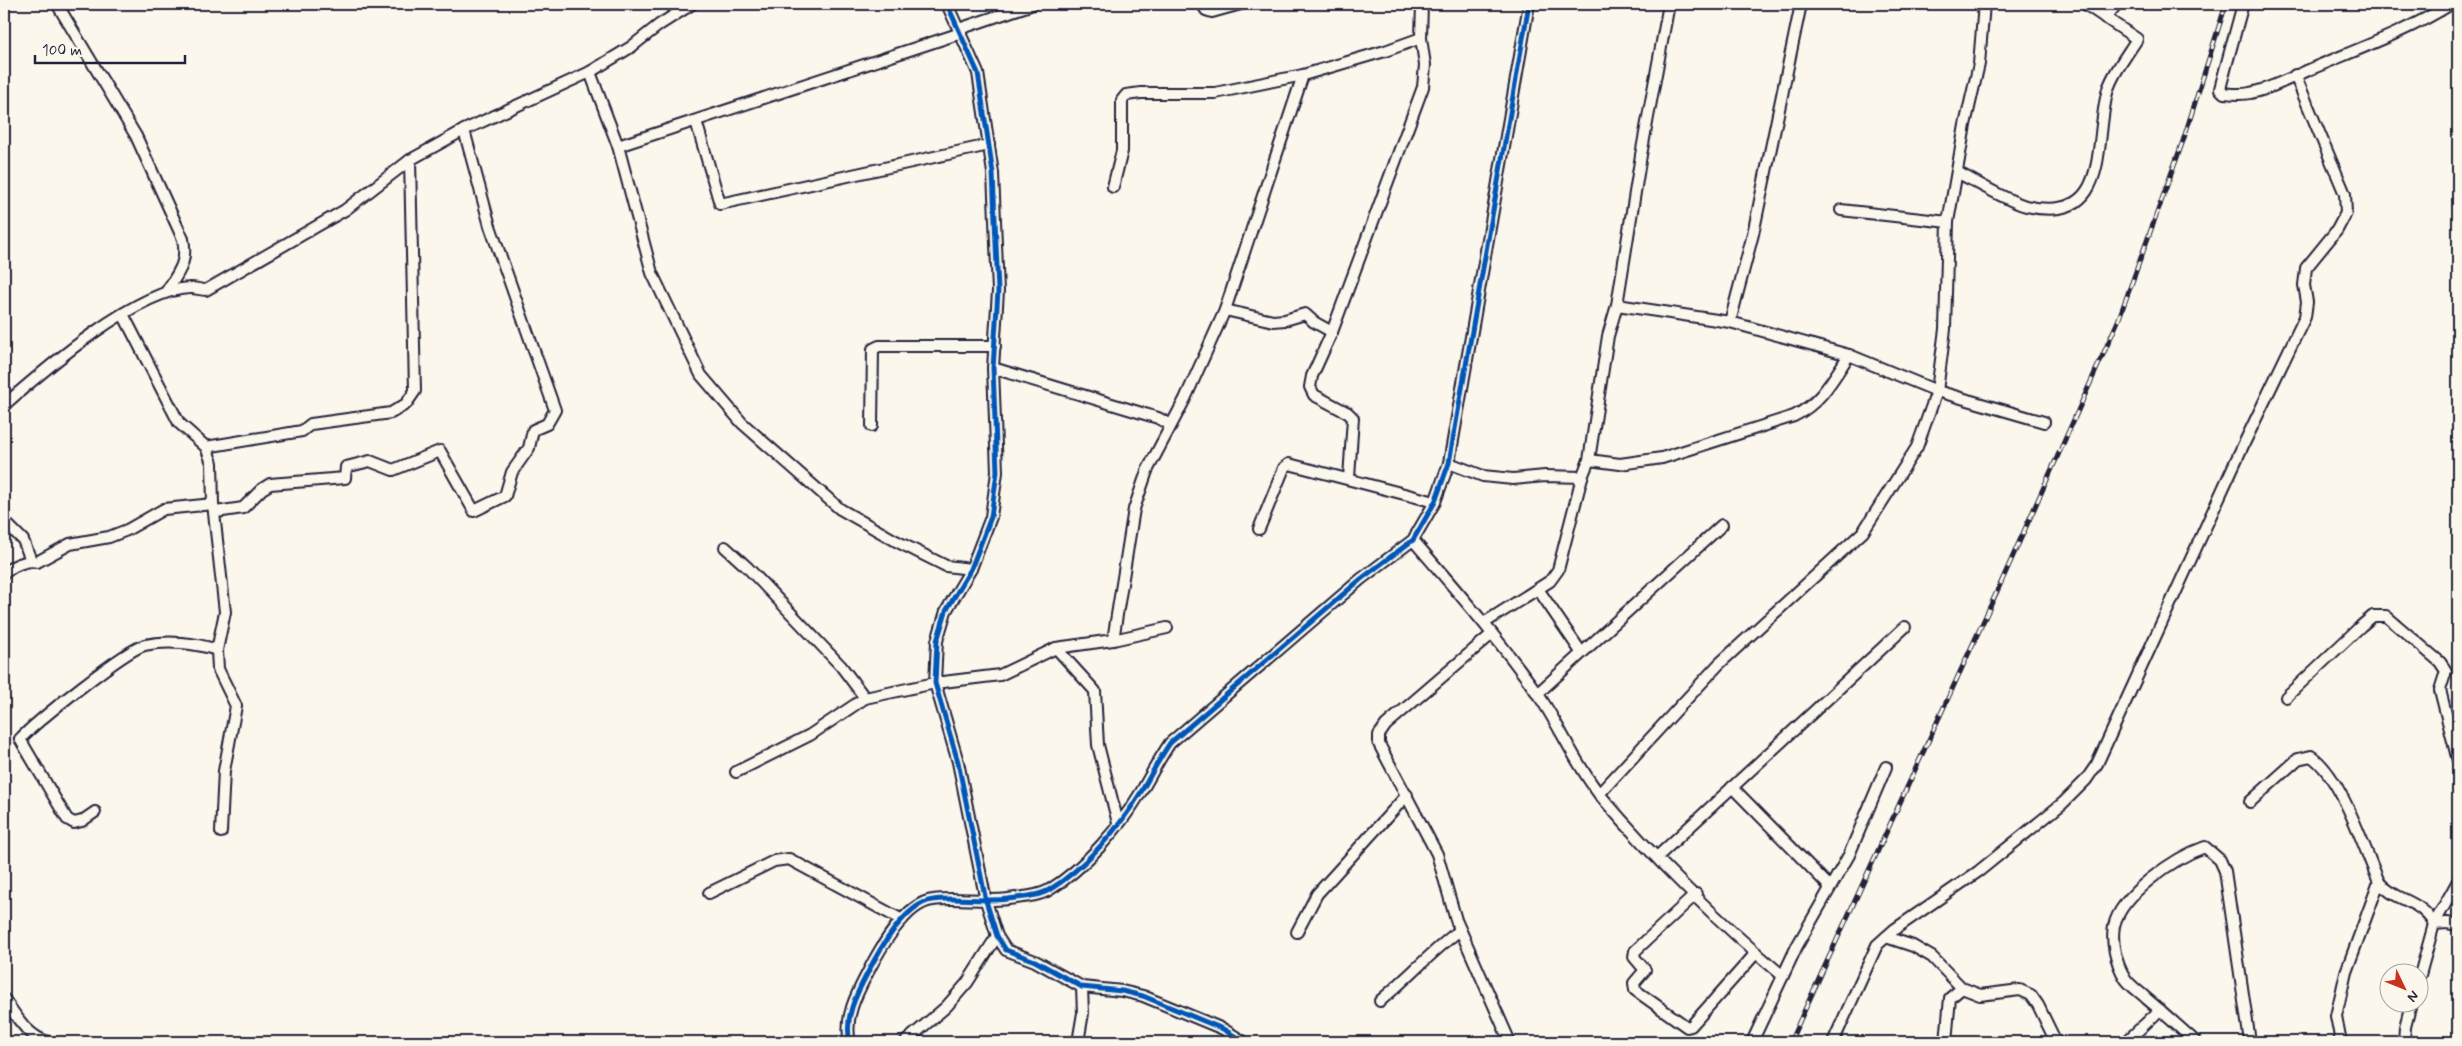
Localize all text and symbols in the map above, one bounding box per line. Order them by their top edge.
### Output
scale bar [35,32,185,64]
text: 100 m [42,41,82,61]
north arrow [2380,964,2430,1014]
text: N [2403,987,2423,1006]

